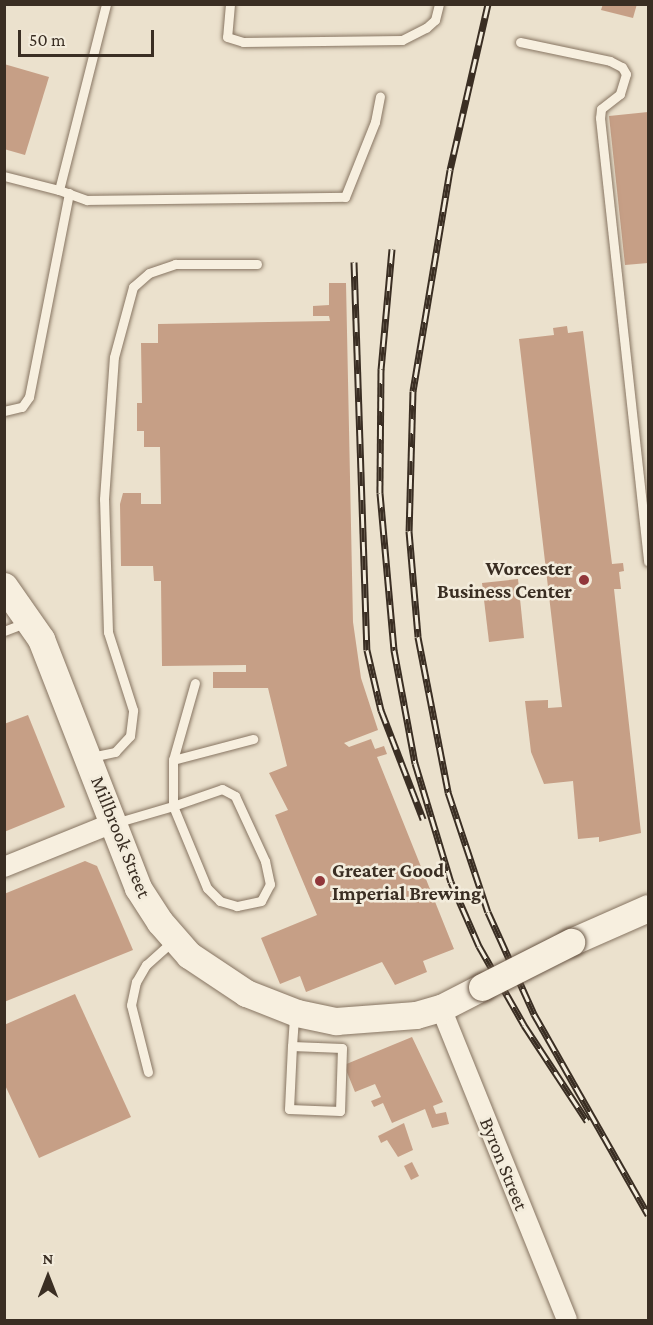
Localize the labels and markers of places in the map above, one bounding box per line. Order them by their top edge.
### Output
place label: Worcester Business Center [437,556,572,603]
marker: Worcester Business Center [577,573,591,587]
place label: Greater Good Imperial Brewing [332,858,481,905]
marker: Greater Good Imperial Brewing [313,874,327,888]

